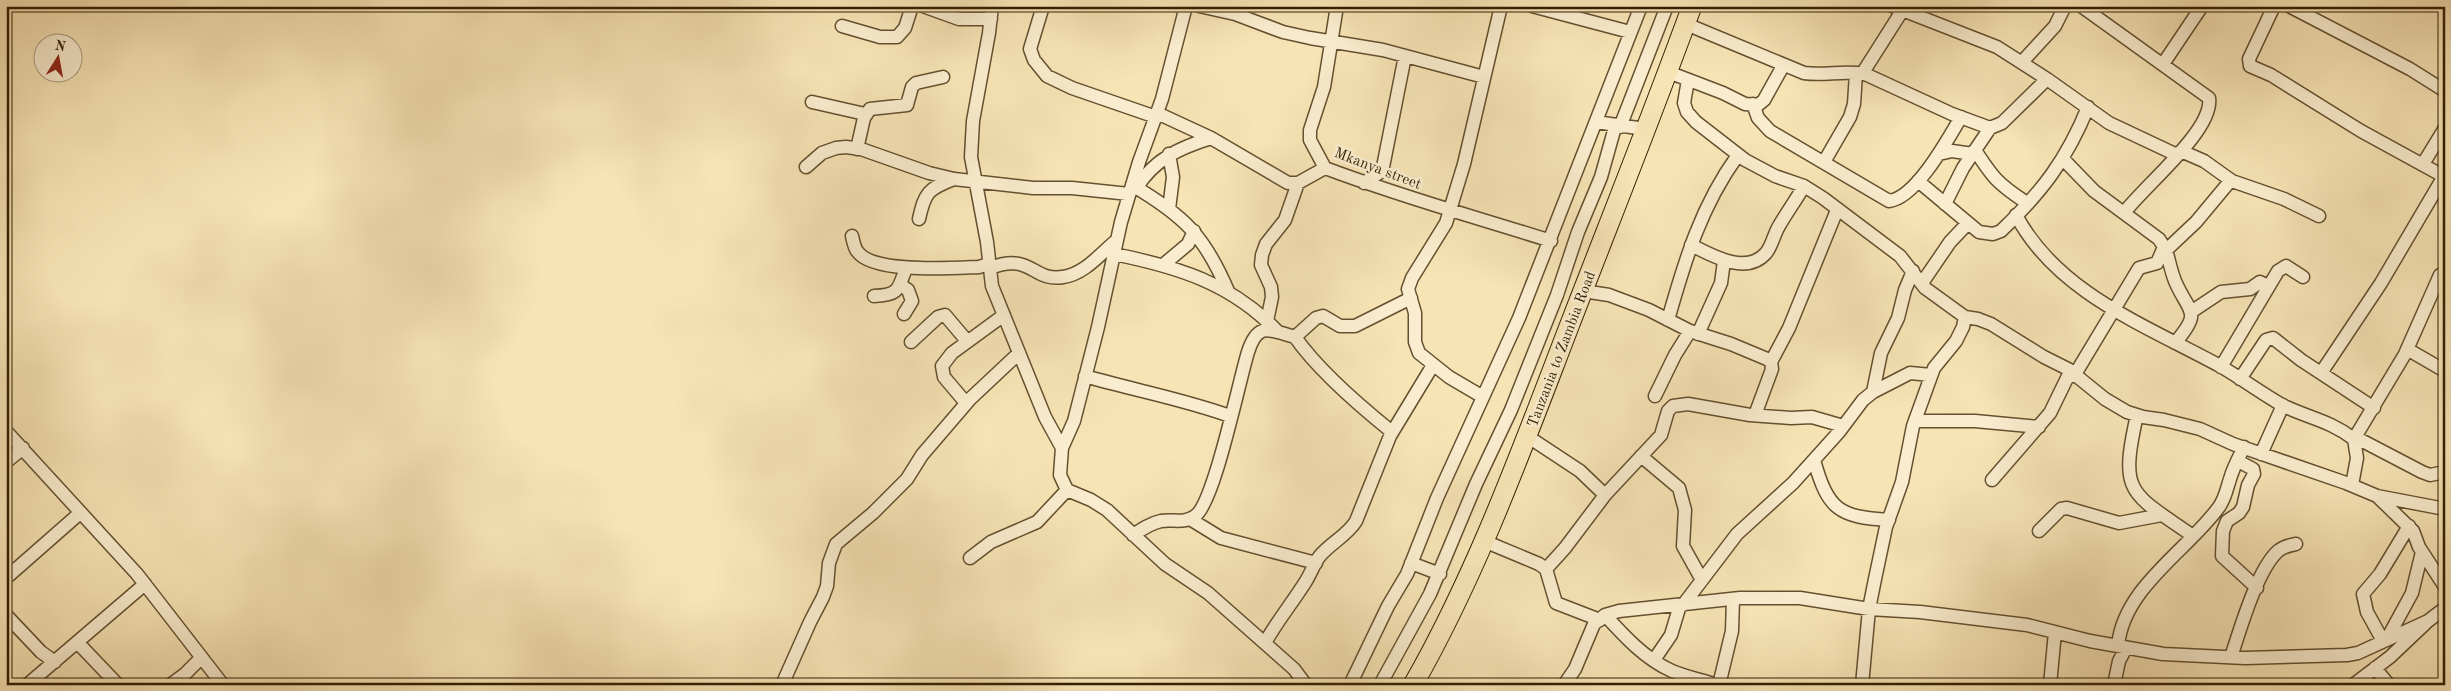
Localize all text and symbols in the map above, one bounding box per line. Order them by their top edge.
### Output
north arrow [32,32,82,82]
text: N [54,38,67,54]
street label: Mkanya street [1332,146,1423,193]
street label: Tanzania to Zambia Road [1526,269,1599,430]

